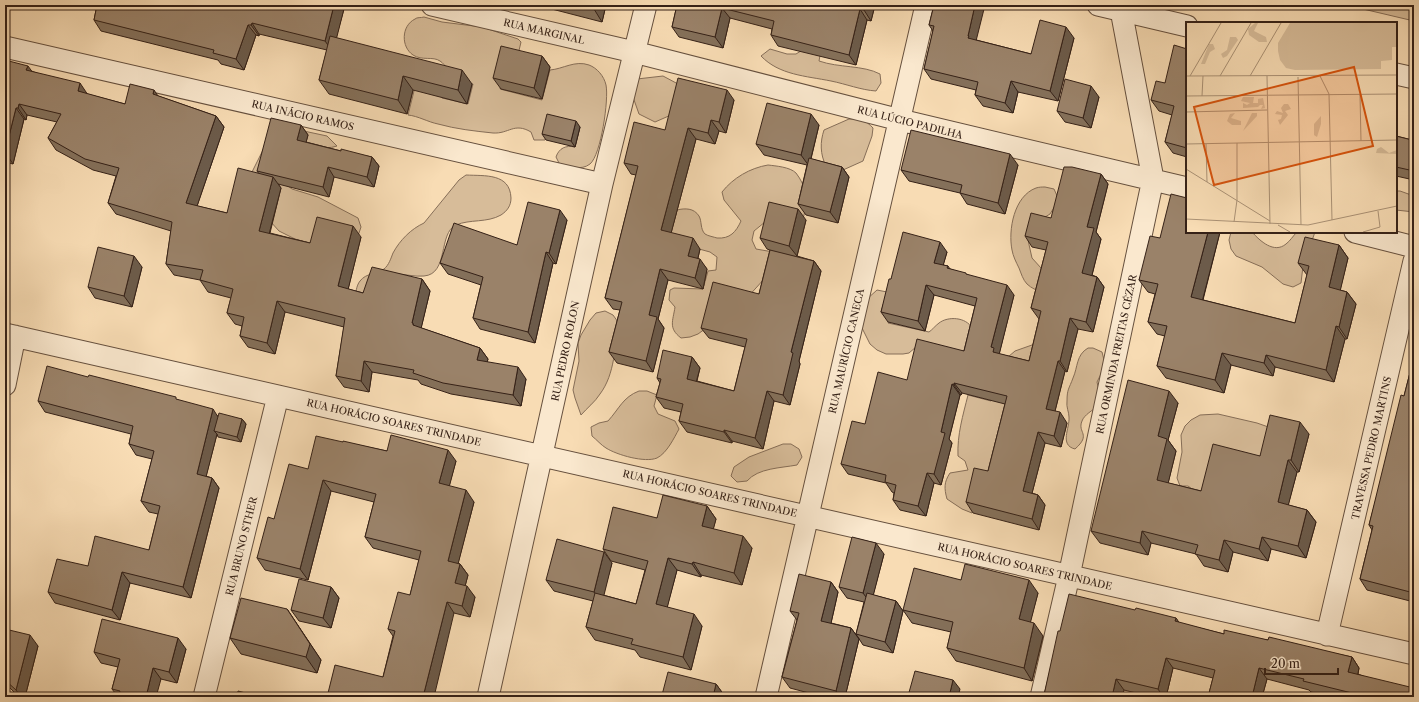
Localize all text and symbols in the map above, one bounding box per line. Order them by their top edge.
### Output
street label: RUA MARGINAL [502,16,586,47]
inset map [1186,22,1397,233]
street label: RUA INÁCIO RAMOS [250,97,355,134]
street label: RUA LÚCIO PADILHA [856,103,965,142]
street label: RUA ORMINDA FREITAS CÉZAR [1093,272,1140,435]
street label: RUA MAURÍCIO CANECA [826,287,867,415]
street label: RUA PEDRO ROLON [548,300,582,402]
street label: TRAVESSA PEDRO MARTINS [1349,375,1394,521]
street label: RUA HORÁCIO SOARES TRINDADE [305,396,482,449]
street label: RUA HORÁCIO SOARES TRINDADE [621,467,798,520]
street label: RUA BRUNO STHER [223,495,260,597]
street label: RUA HORÁCIO SOARES TRINDADE [936,540,1113,593]
scale bar [1265,650,1338,676]
text: 20 m [1271,656,1300,671]

